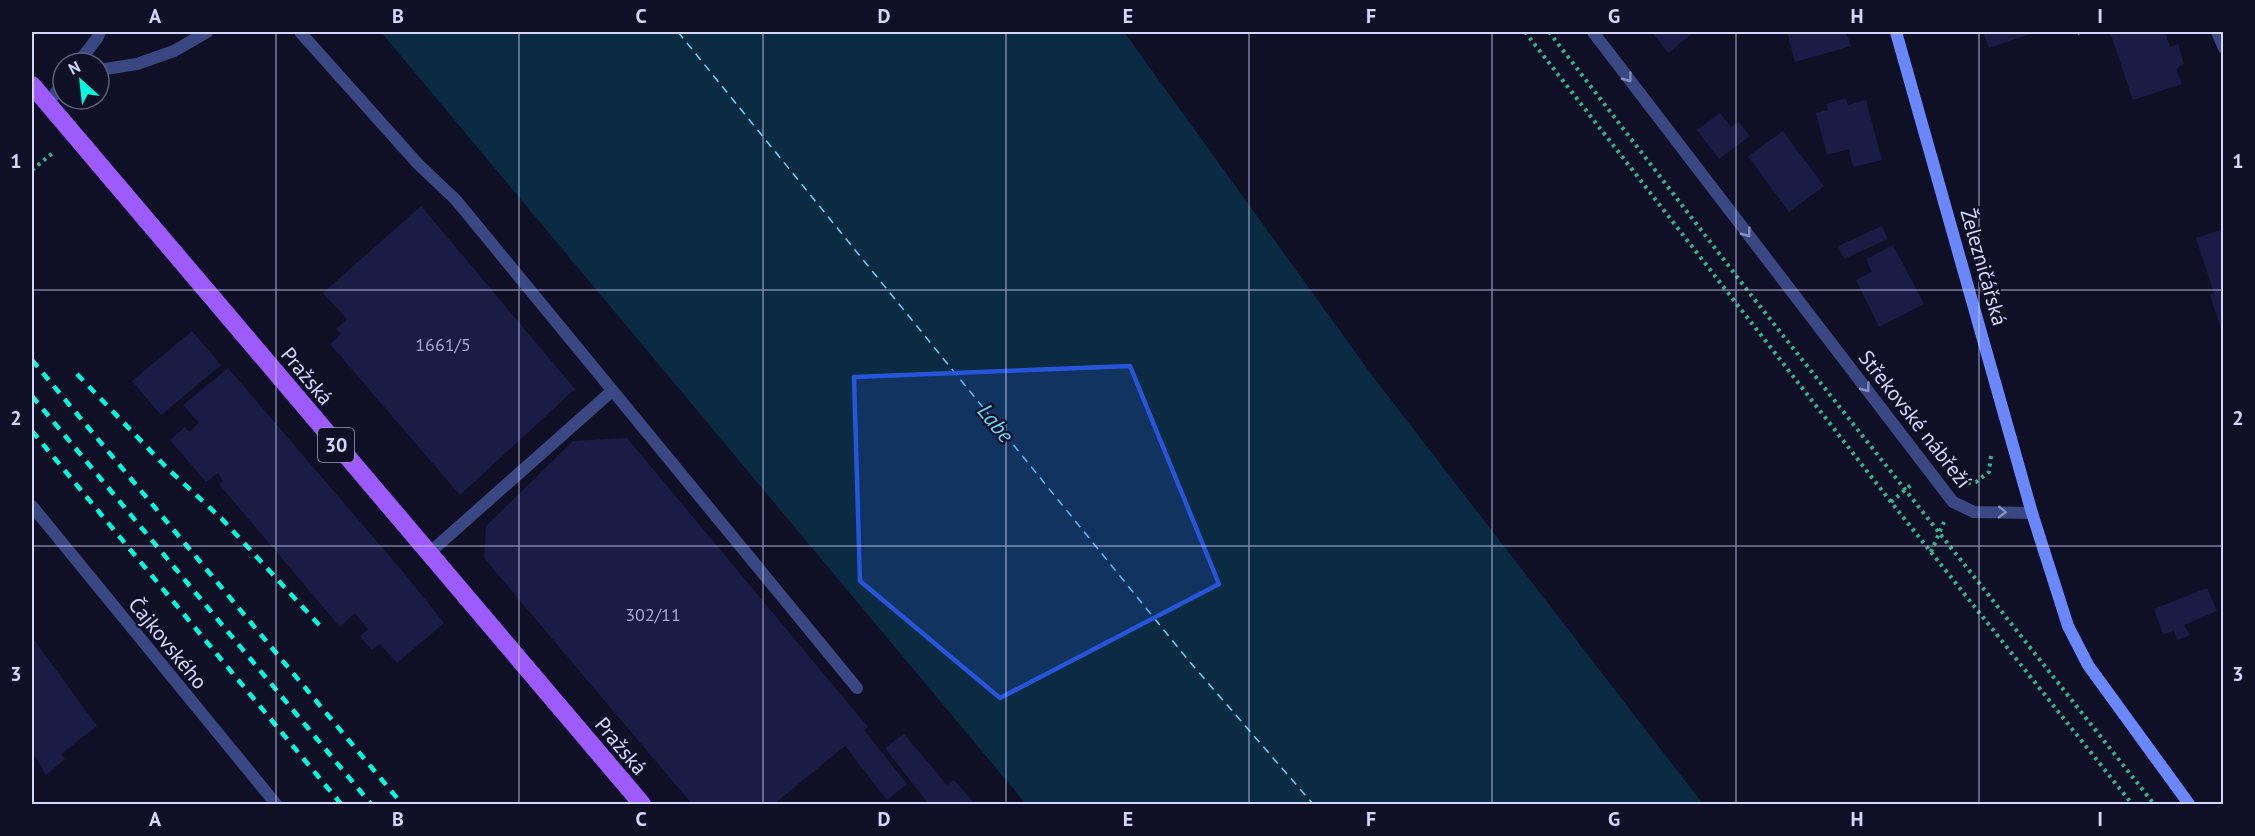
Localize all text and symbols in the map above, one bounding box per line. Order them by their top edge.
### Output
text: A [149,3,162,29]
text: B [392,3,404,29]
text: C [635,3,647,29]
text: D [878,3,891,29]
text: E [1123,3,1133,29]
text: F [1366,3,1376,29]
text: G [1608,3,1620,29]
text: H [1850,3,1864,29]
text: I [2097,3,2103,29]
north arrow [51,51,111,111]
text: N [65,56,83,79]
one-way arrow [1621,71,1632,82]
text: 1 [10,148,22,174]
text: 1 [2232,148,2244,174]
street label: Železničářská [1954,205,2014,329]
one-way arrow [1740,226,1751,237]
house number: 1661/5 [415,333,471,356]
street label: Pražská [275,342,339,410]
street label: Střekovské nábřeží [1853,345,1978,494]
one-way arrow [1858,381,1869,392]
water label: Labe [972,398,1021,449]
text: 2 [10,405,22,431]
text: 2 [2232,405,2244,431]
road number: 30 [318,428,354,462]
one-way arrow [1997,506,2006,519]
street label: Čajkovského [123,592,213,694]
house number: 302/11 [625,603,681,626]
text: 3 [10,661,22,687]
text: 3 [2232,661,2244,687]
street label: Pražská [589,712,653,780]
text: A [149,806,162,832]
text: B [392,806,404,832]
text: C [635,806,647,832]
text: D [878,806,891,832]
text: E [1123,806,1133,832]
text: F [1366,806,1376,832]
text: G [1608,806,1620,832]
text: H [1850,806,1864,832]
text: I [2097,806,2103,832]

